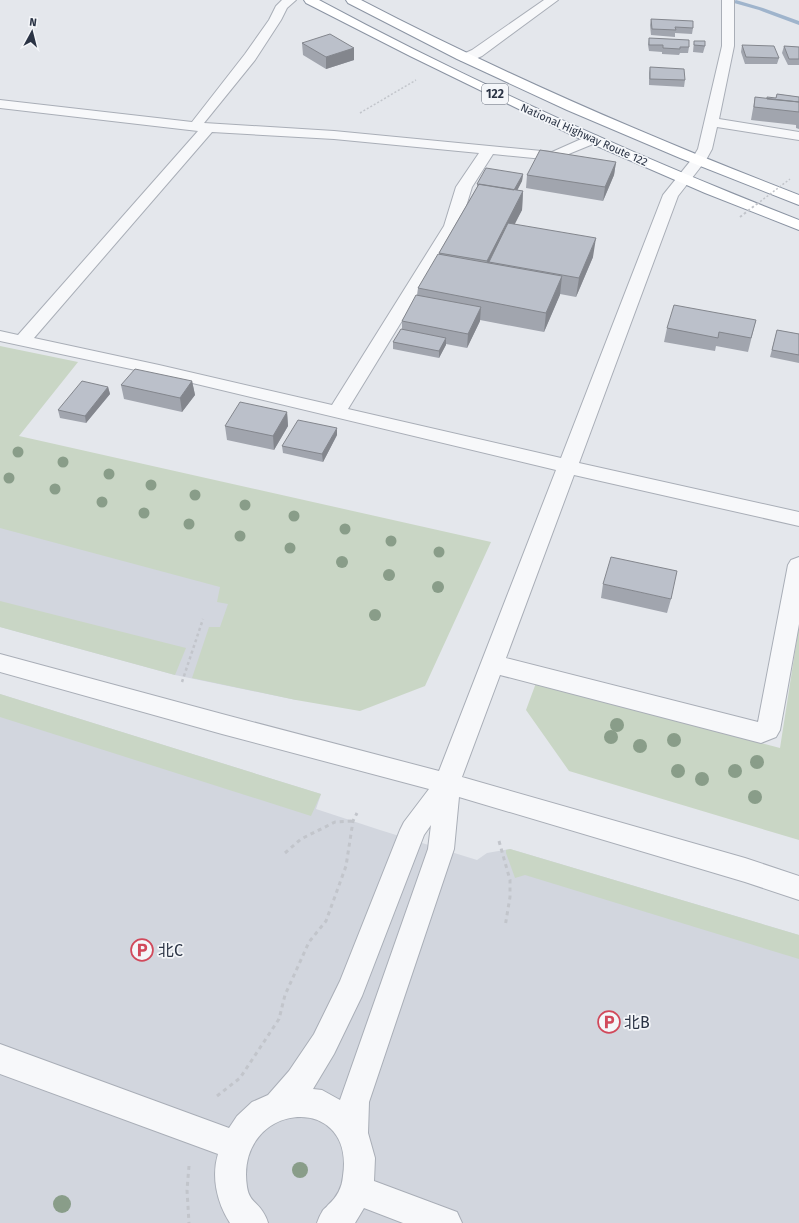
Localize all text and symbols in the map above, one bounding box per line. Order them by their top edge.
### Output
north arrow [12,12,52,52]
text: N [29,16,38,29]
road number: 122 [482,84,508,104]
street label: National Highway Route 122 [518,101,650,169]
parking icon: 北C [129,937,155,963]
place label: 北C [158,941,183,960]
parking icon: 北B [596,1009,622,1035]
place label: 北B [624,1013,650,1032]

